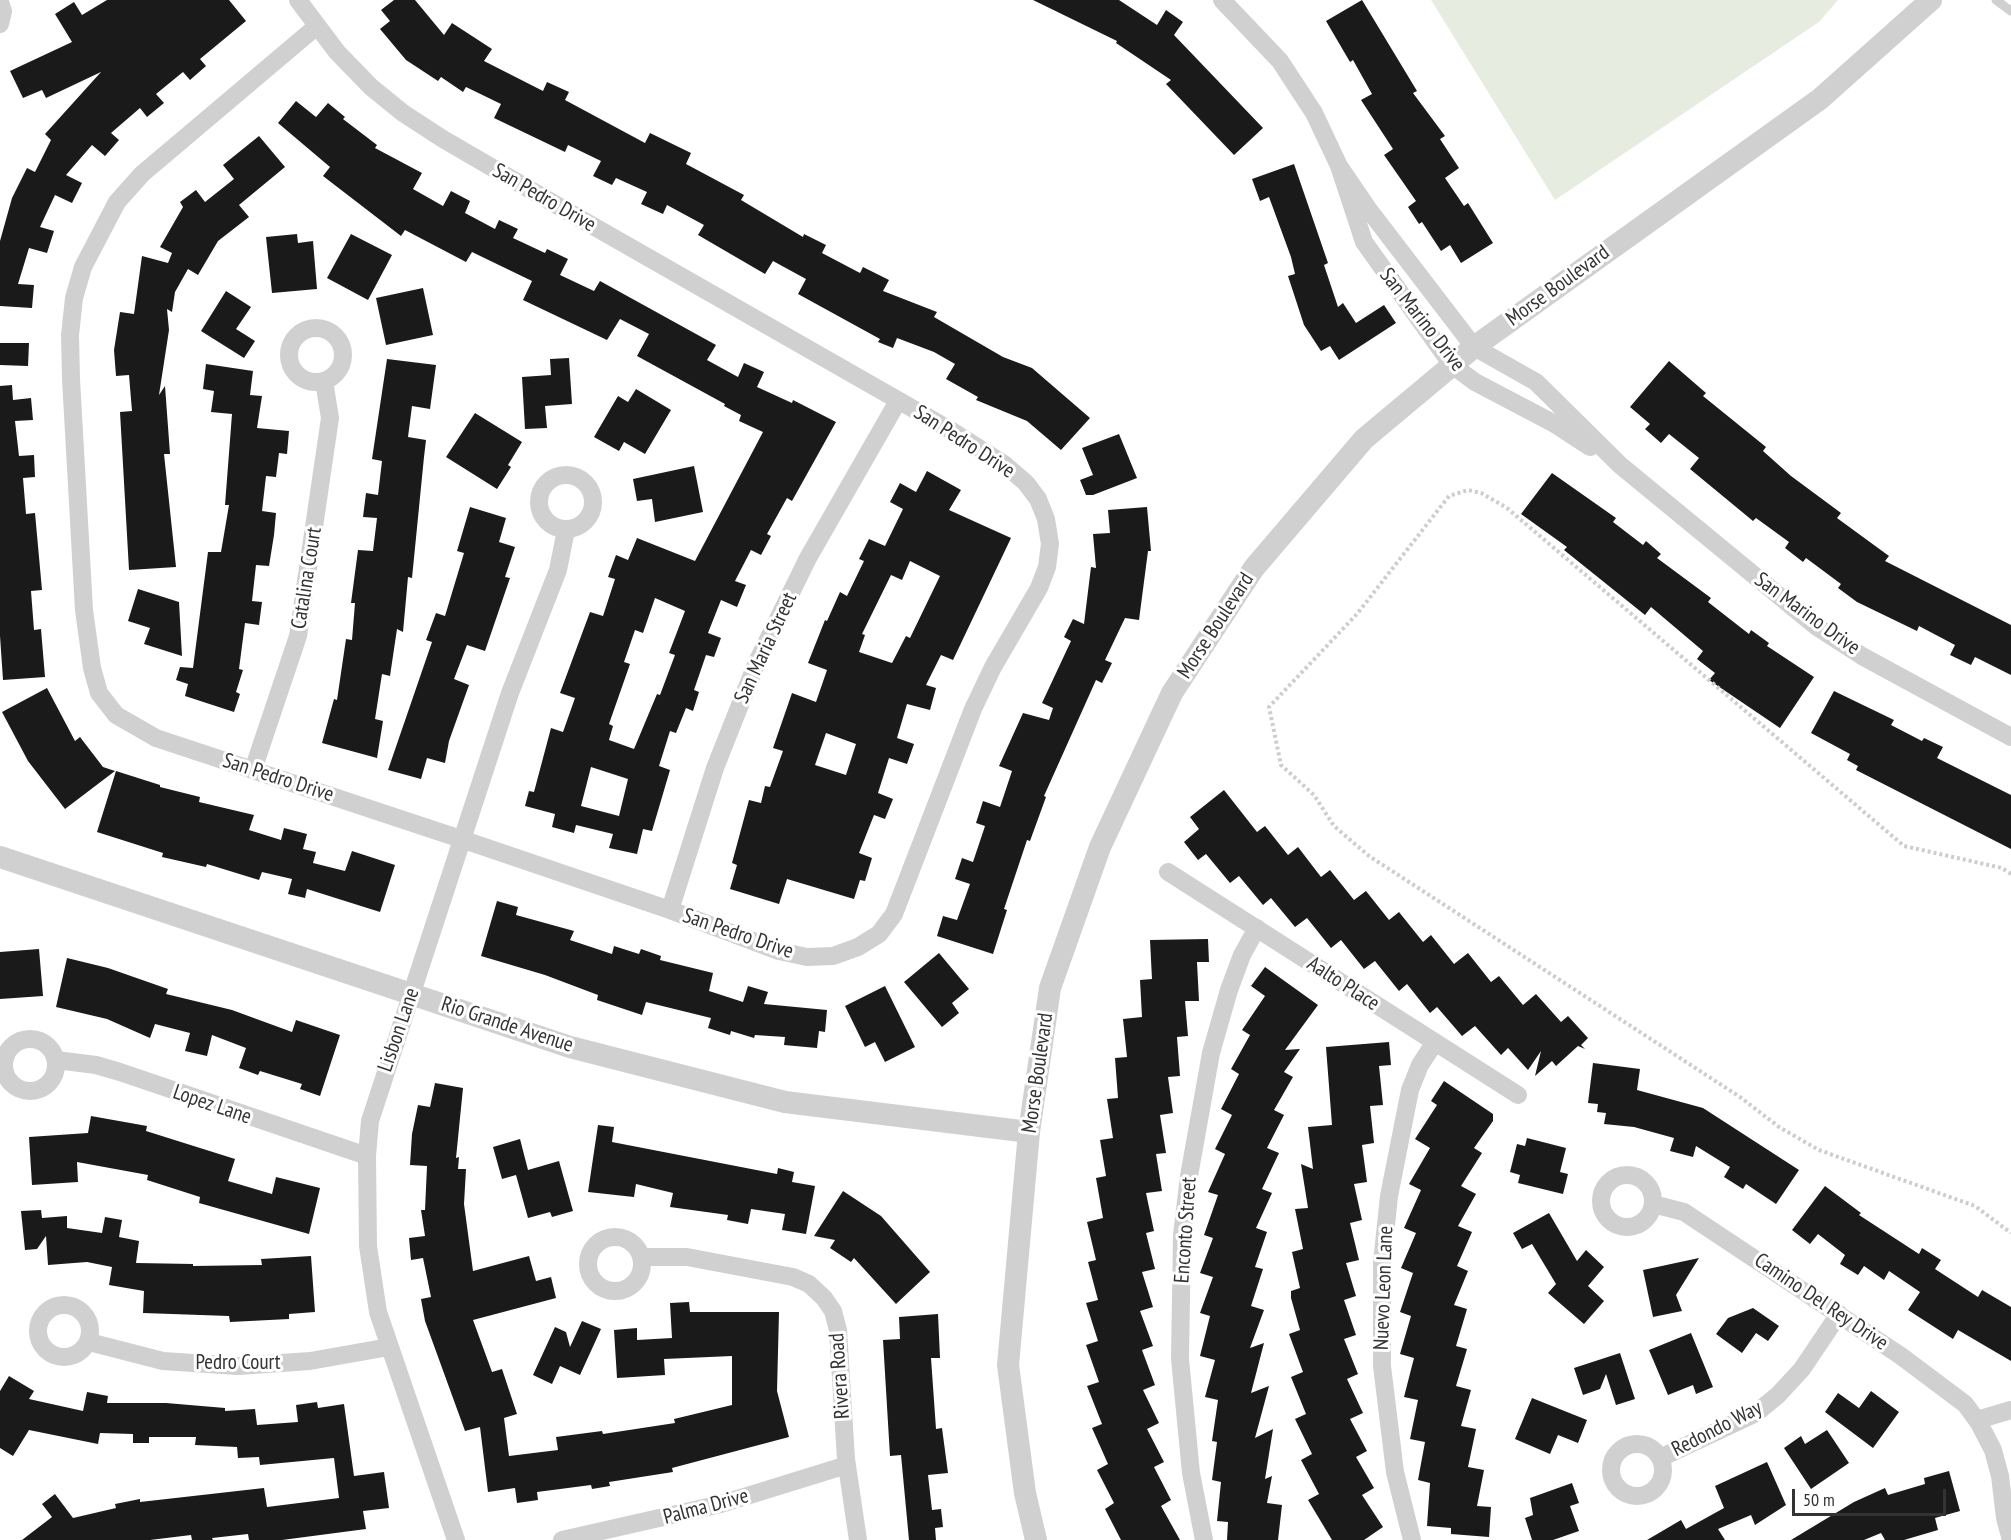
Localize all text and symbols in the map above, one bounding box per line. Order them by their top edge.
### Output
street label: San Pedro Drive [488,158,600,238]
street label: Morse Boulevard [1502,240,1614,332]
street label: San Marino Drive [1374,263,1470,377]
street label: San Pedro Drive [909,400,1019,484]
street label: Catalina Court [287,525,327,631]
street label: San Marino Drive [1749,567,1865,661]
street label: Morse Boulevard [1172,568,1260,684]
street label: San Maria Street [729,589,803,707]
street label: San Pedro Drive [219,748,337,808]
street label: San Pedro Drive [679,903,797,965]
street label: Aalto Place [1302,951,1384,1017]
street label: Lisbon Lane [373,985,425,1075]
street label: Rio Grande Avenue [438,992,576,1058]
street label: Morse Boulevard [1017,1011,1059,1135]
street label: Lopez Lane [169,1080,255,1130]
street label: Enconto Street [1170,1176,1202,1284]
street label: Nuevo Leon Lane [1369,1226,1399,1350]
street label: Camino Del Rey Drive [1749,1248,1893,1356]
street label: Rivera Road [824,1332,856,1420]
street label: Pedro Court [195,1350,281,1376]
street label: Redondo Way [1668,1396,1766,1462]
scale bar [1795,1477,1950,1515]
street label: Palma Drive [661,1484,751,1530]
text: 50 m [1803,1488,1835,1511]

